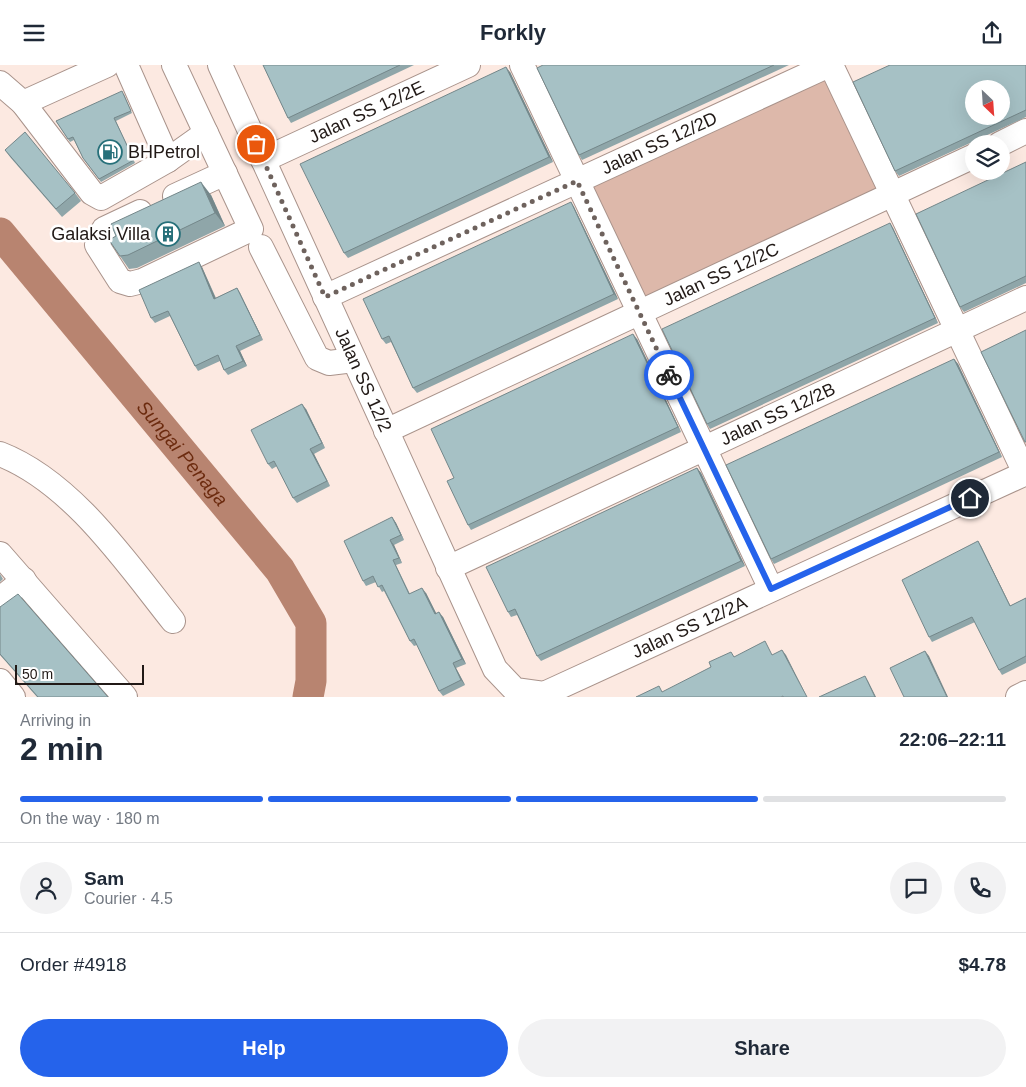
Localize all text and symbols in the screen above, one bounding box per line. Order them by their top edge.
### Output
icon: menu [20,19,48,47]
icon: share [978,19,1006,47]
text: Forkly [480,20,546,45]
street label: Jalan SS 12/2E [306,77,427,147]
north arrow [965,80,1010,125]
map controls [965,80,1010,180]
street label: Jalan SS 12/2D [598,108,720,178]
pin [235,123,277,165]
icon: bag [242,130,270,158]
button: layers [965,135,1010,180]
fuel station icon: BHPetrol [97,139,123,165]
place label: BHPetrol [128,142,200,162]
building icon: Galaksi Villa [155,221,181,247]
place label: Galaksi Villa [51,224,151,244]
street label: Jalan SS 12/2C [660,239,782,310]
street label: Jalan SS 12/2 [331,325,396,435]
courier [644,350,694,400]
icon: bike [655,361,683,389]
street label: Jalan SS 12/2B [717,379,838,449]
water label: Sungai Penaga [133,396,232,510]
pin [949,477,991,519]
icon: home [956,484,984,512]
street label: Jalan SS 12/2A [629,592,750,662]
scale bar [15,662,144,685]
text: 50 m [22,666,53,682]
text: Arriving in [20,712,91,729]
text: 22:06–22:11 [899,729,1006,750]
text: 2 min [20,731,104,767]
text: On the way · 180 m [20,810,160,827]
button: person [20,862,72,914]
button: chat [890,862,942,914]
button: phone [954,862,1006,914]
text: Sam [84,868,124,889]
text: Courier · 4.5 [84,890,173,907]
text: Order #4918 [20,954,127,975]
text: $4.78 [958,954,1006,975]
button: Help [20,1019,508,1077]
button: Share [518,1019,1006,1077]

